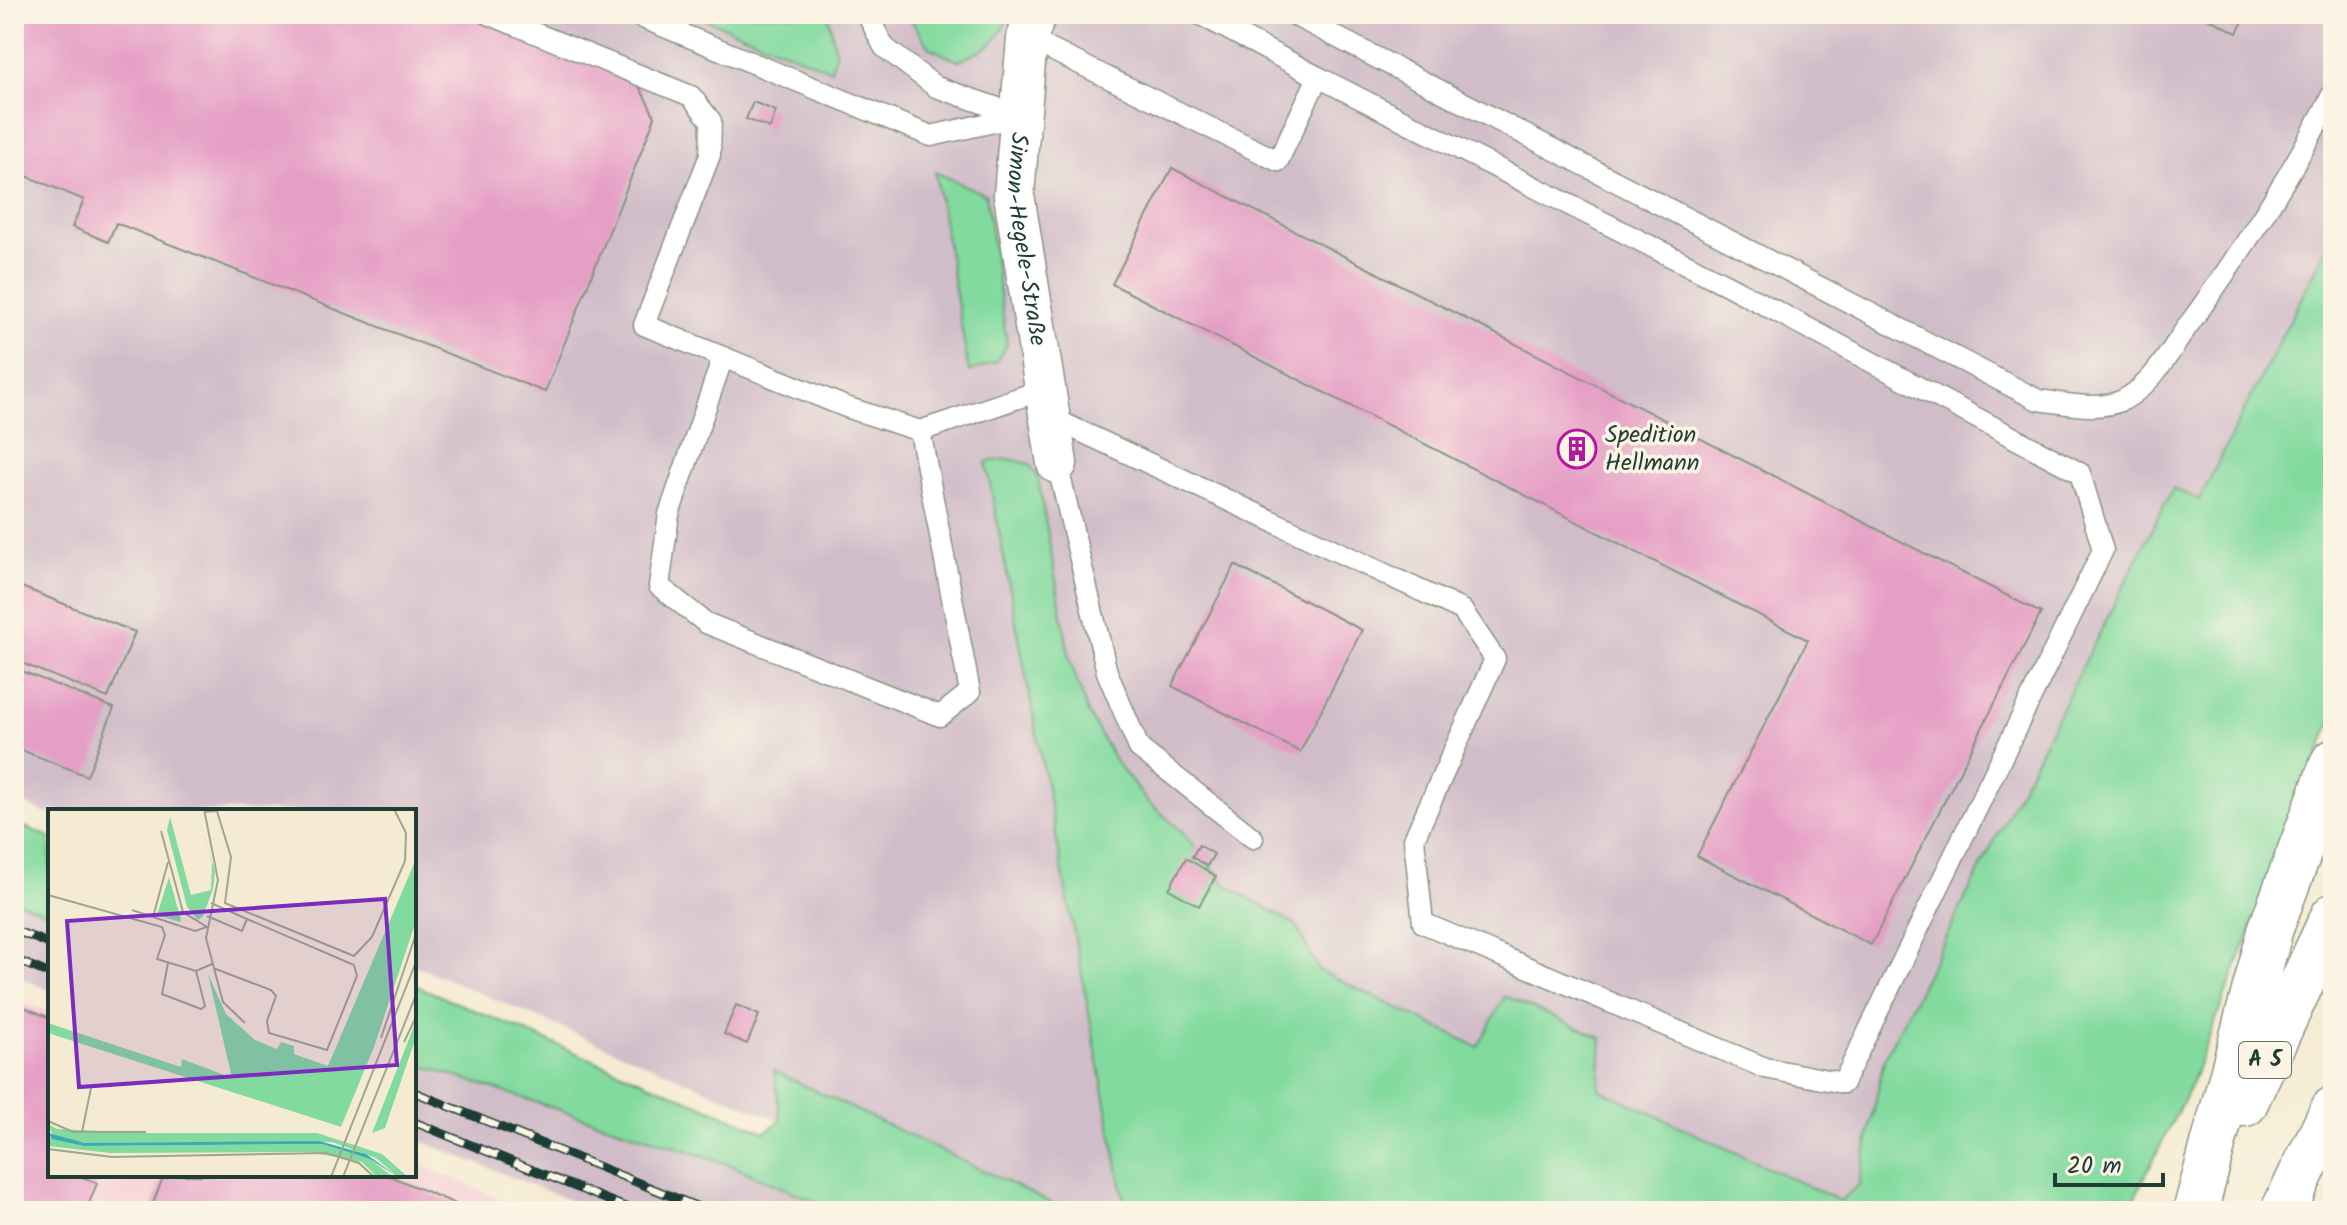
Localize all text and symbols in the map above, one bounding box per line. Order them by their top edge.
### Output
street label: Simon-Hegele-Straße [995,131,1057,349]
place label: Spedition Hellmann [1605,416,1700,483]
building icon: Spedition Hellmann [1556,428,1598,470]
inset map [48,809,416,1177]
road number: A 5 [2239,1042,2291,1078]
scale bar [2055,1137,2163,1187]
text: 20 m [2067,1147,2122,1186]

